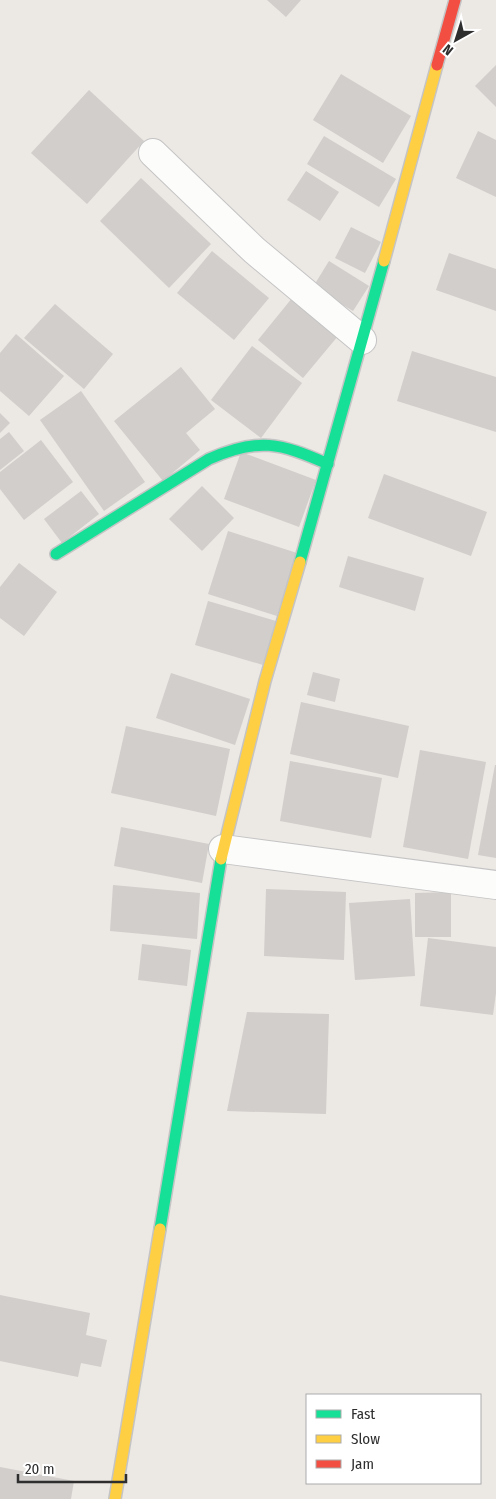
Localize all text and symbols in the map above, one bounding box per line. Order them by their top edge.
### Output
north arrow [431,15,481,65]
text: N [440,40,457,59]
legend [306,1394,481,1484]
text: Fast [351,1405,375,1423]
text: Slow [351,1430,380,1448]
scale bar [18,1452,125,1484]
text: Jam [351,1455,374,1473]
text: 20 m [25,1460,55,1478]

